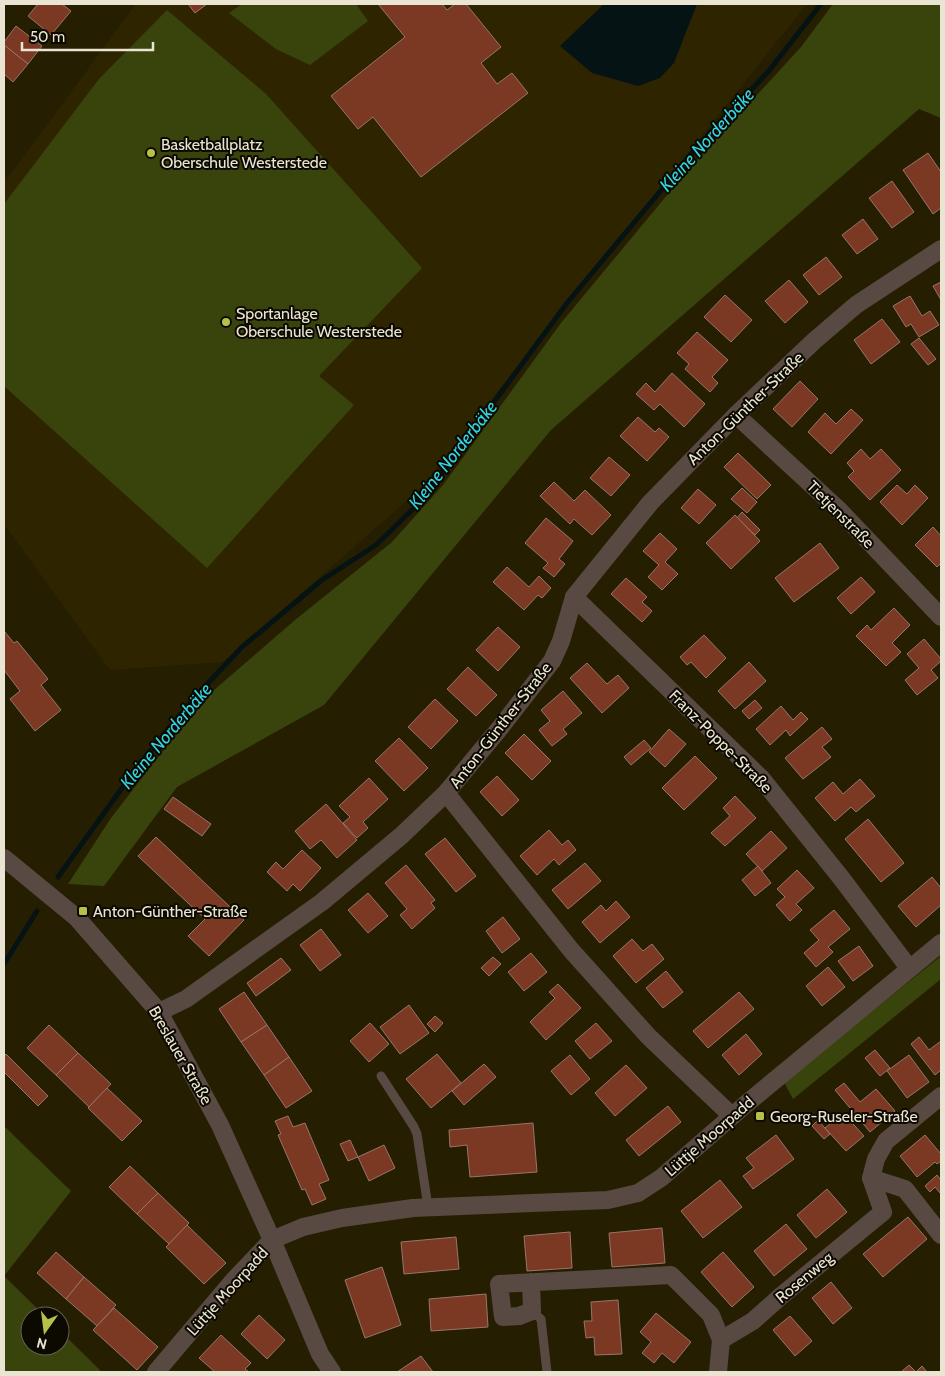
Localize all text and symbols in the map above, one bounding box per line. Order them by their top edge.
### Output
scale bar [22,20,154,52]
text: 50 m [30,28,65,46]
water label: Kleine Norderbäke [655,84,759,196]
place label: Basketballplatz Oberschule Westerstede [161,135,327,172]
marker: Basketballplatz Oberschule Westerstede [145,147,157,159]
place label: Sportanlage Oberschule Westerstede [236,304,402,341]
marker: Sportanlage Oberschule Westerstede [220,316,232,328]
street label: Anton-Günther-Straße [683,348,807,469]
water label: Kleine Norderbäke [404,397,502,513]
street label: Tietjenstraße [803,477,878,552]
street label: Anton-Günther-Straße [445,659,555,792]
water label: Kleine Norderbäke [115,679,217,793]
street label: Franz-Poppe-Straße [665,686,776,797]
place label: Anton-Günther-Straße [93,902,247,921]
marker: Anton-Günther-Straße [77,905,89,917]
street label: Breslauer Straße [145,1003,216,1108]
street label: Lüttje Moorpadd [661,1092,758,1180]
place label: Georg-Ruseler-Straße [770,1107,918,1126]
marker: Georg-Ruseler-Straße [754,1110,766,1122]
street label: Lüttje Moorpadd [183,1243,272,1339]
street label: Rosenweg [772,1247,838,1307]
north arrow [20,1306,70,1356]
text: N [35,1334,49,1354]

